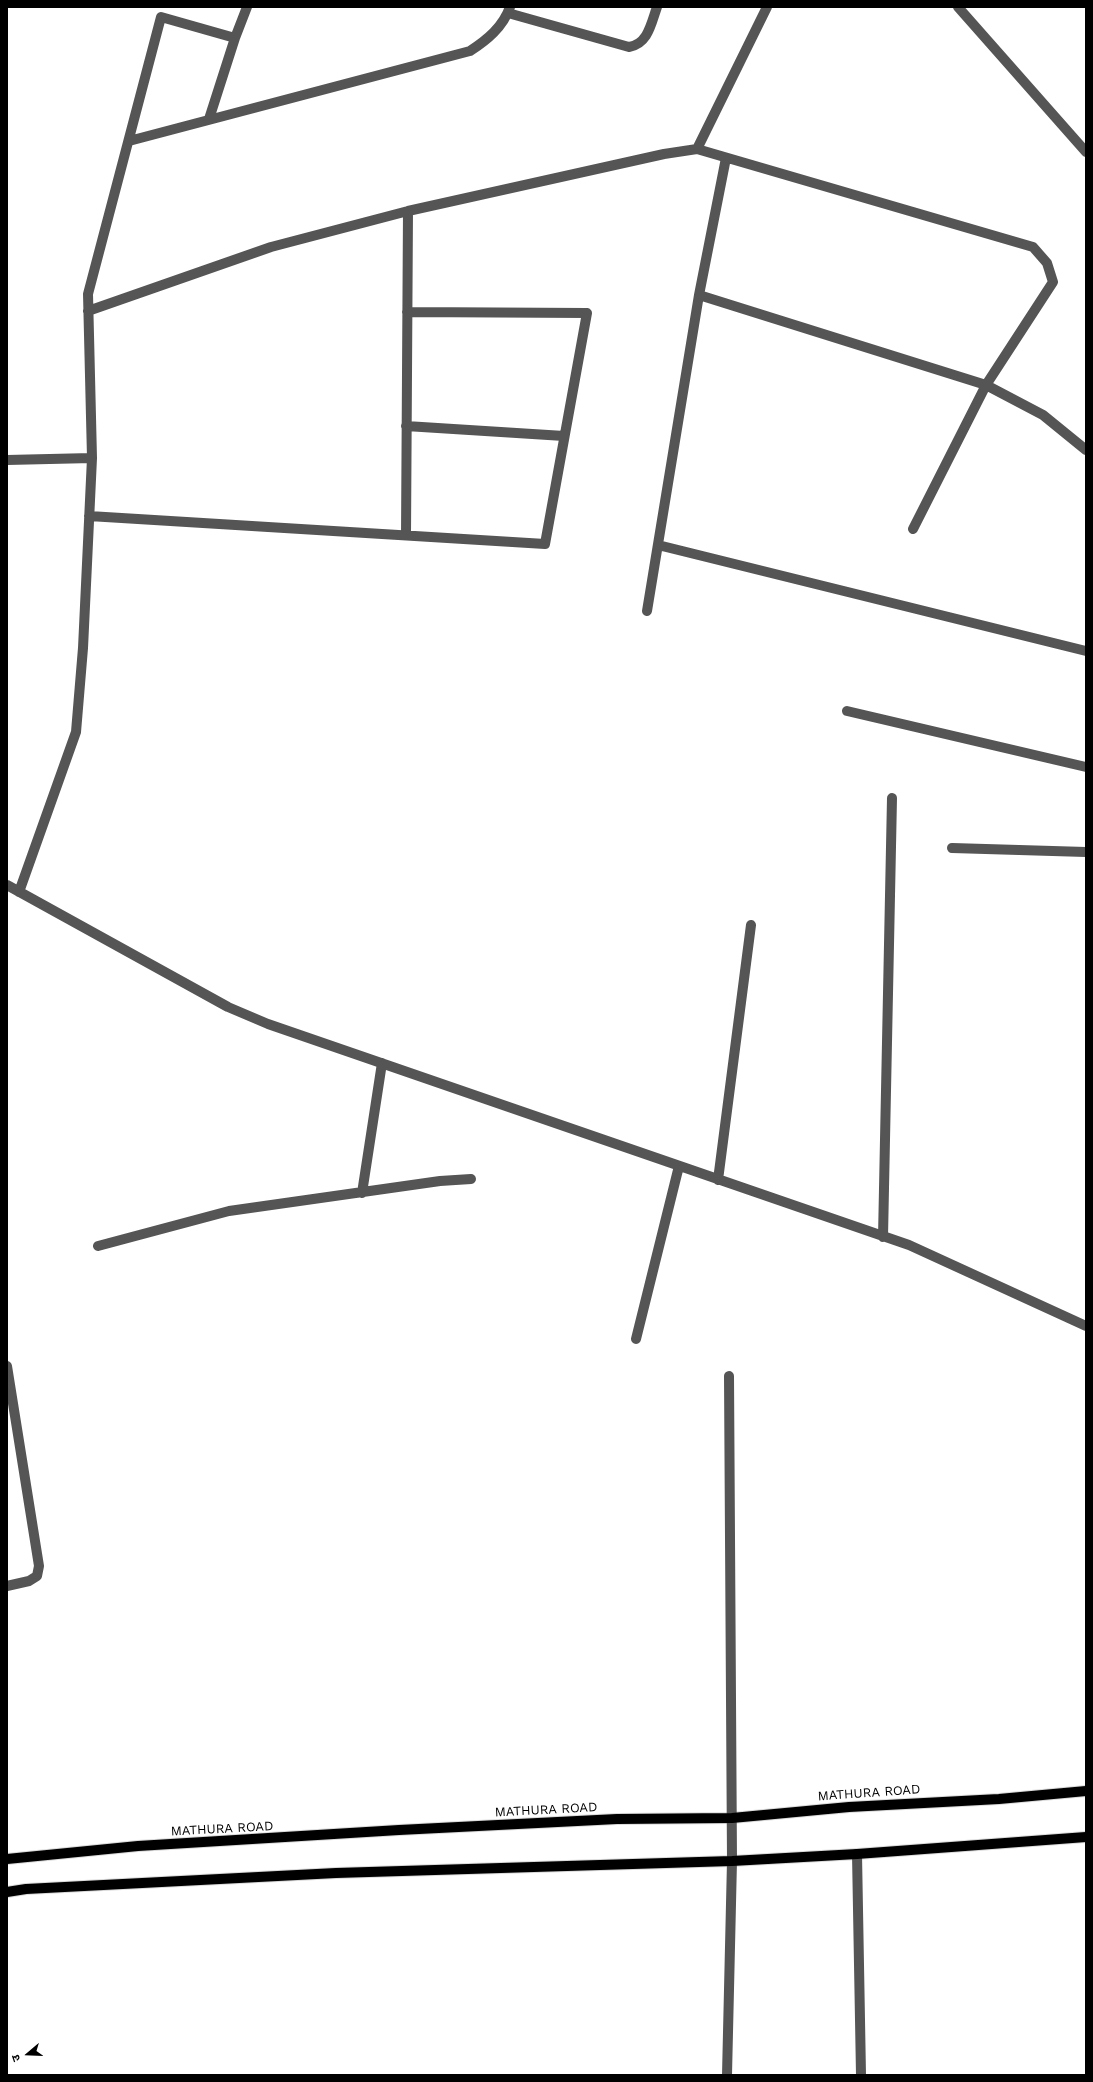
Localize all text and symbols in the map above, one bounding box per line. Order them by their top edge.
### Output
street label: MATHURA ROAD [817,1782,921,1804]
street label: MATHURA ROAD [494,1800,598,1820]
street label: MATHURA ROAD [170,1819,274,1839]
north arrow [8,2034,48,2074]
text: उ [9,2053,23,2063]

